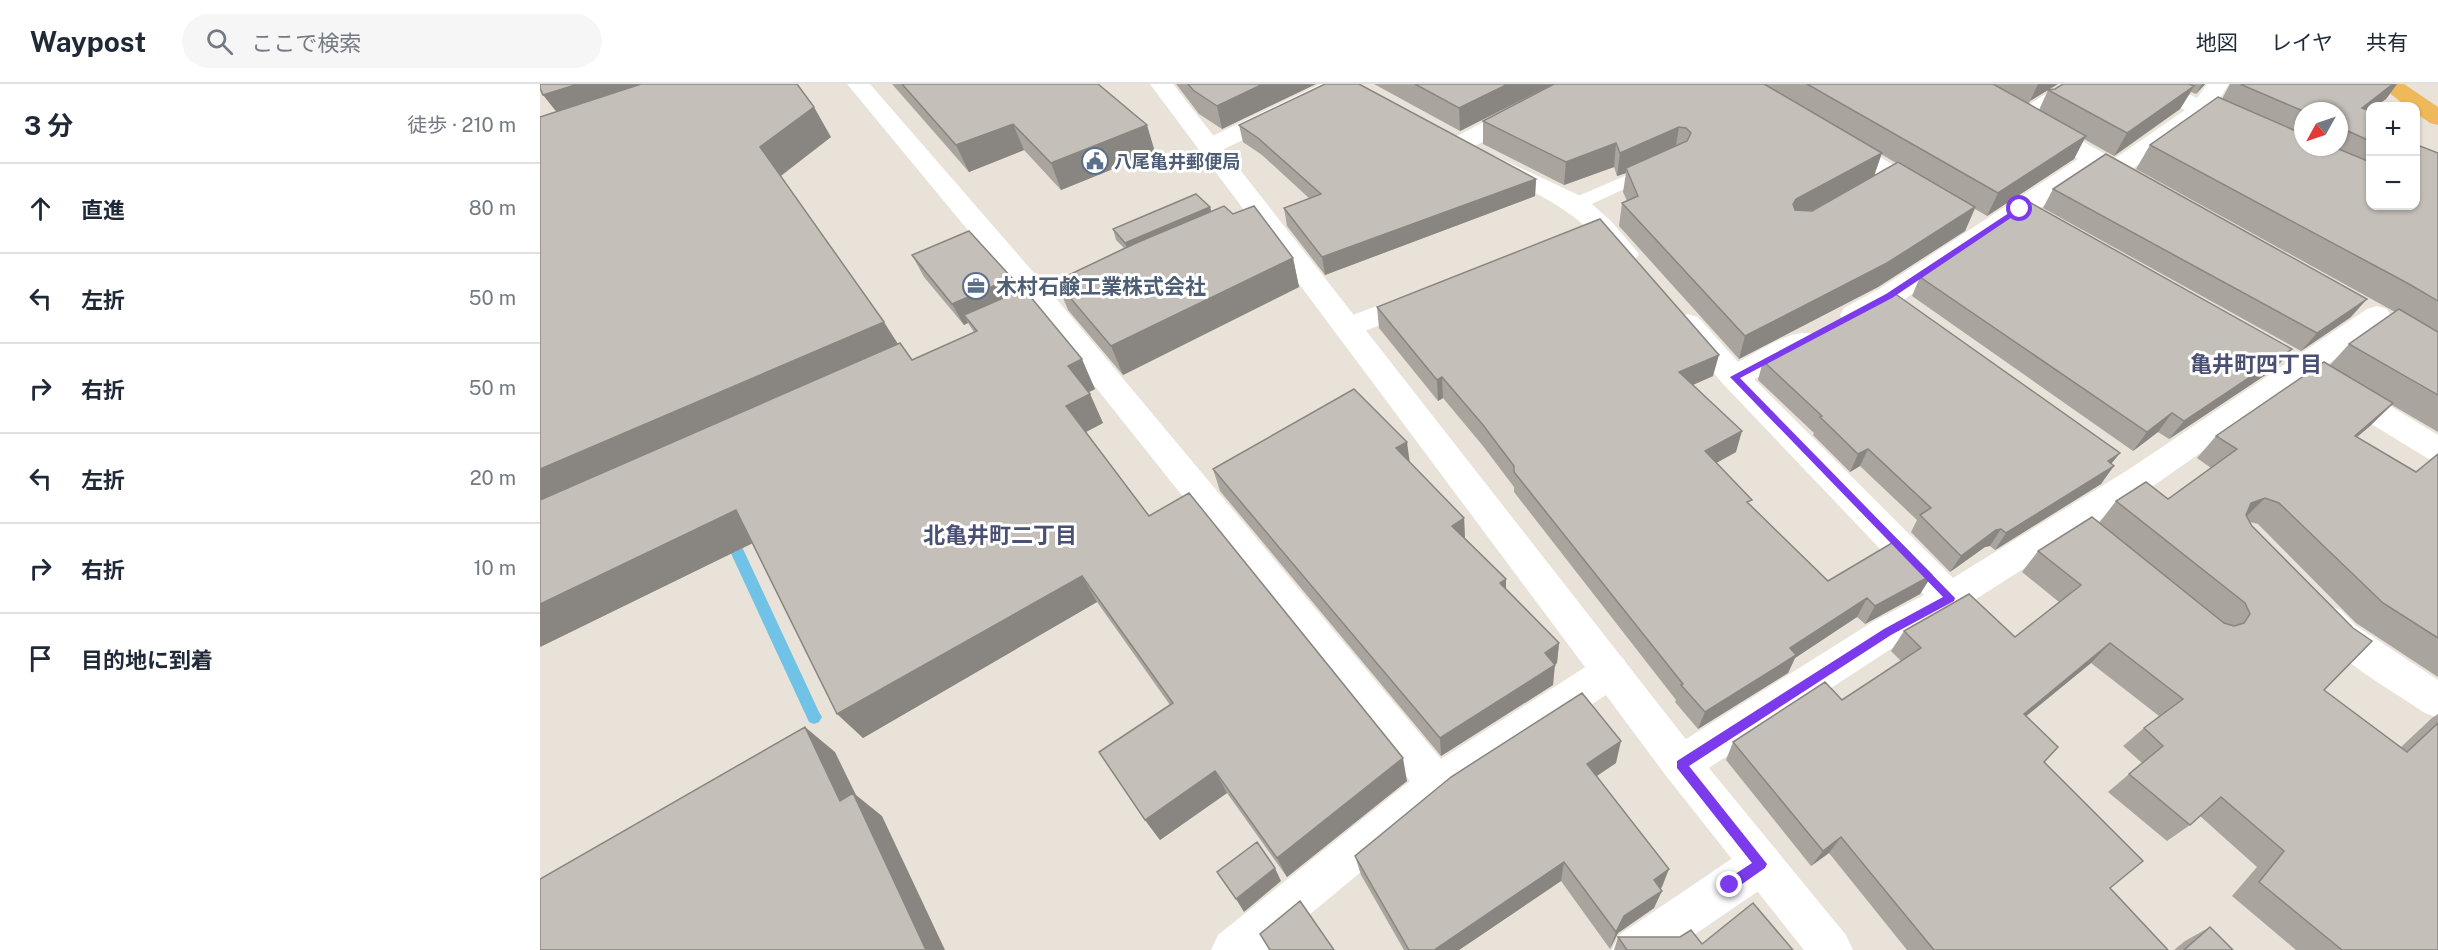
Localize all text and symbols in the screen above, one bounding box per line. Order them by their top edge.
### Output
search box [182,14,602,68]
text: Waypost [30,25,146,58]
icon: search [203,25,236,58]
text: ここで検索 [251,30,361,56]
text: 地図 [2196,30,2238,55]
text: レイヤ [2271,30,2333,55]
text: 共有 [2366,30,2408,55]
north arrow [2294,102,2348,156]
map controls [2366,102,2420,210]
button: + [2366,102,2420,156]
text: 3 分 [24,110,73,141]
text: 徒歩 · 210 m [407,113,516,137]
public building icon: 八尾亀井郵便局 [1080,146,1110,176]
place label: 八尾亀井郵便局 [1114,151,1240,172]
button: − [2366,156,2420,210]
icon: ahead [24,192,57,225]
route start [2006,195,2032,221]
text: 80 m [469,196,516,220]
text: 直進 [81,197,125,223]
office icon: 木村石鹸工業株式会社 [961,271,991,301]
place label: 木村石鹸工業株式会社 [996,274,1206,299]
icon: left [24,282,57,315]
text: 50 m [469,286,516,310]
text: 左折 [81,287,125,313]
district label: 亀井町四丁目 [2190,351,2322,377]
icon: right [24,372,57,405]
text: 50 m [469,376,516,400]
text: 右折 [81,377,125,403]
icon: left [24,462,57,495]
text: 20 m [470,466,516,490]
text: 左折 [81,467,125,493]
district label: 北亀井町二丁目 [923,522,1077,548]
icon: right [24,552,57,585]
text: 10 m [473,556,516,580]
text: 右折 [81,557,125,583]
icon: arrive [24,642,57,675]
text: 目的地に到着 [81,647,213,673]
route end [1716,871,1742,897]

